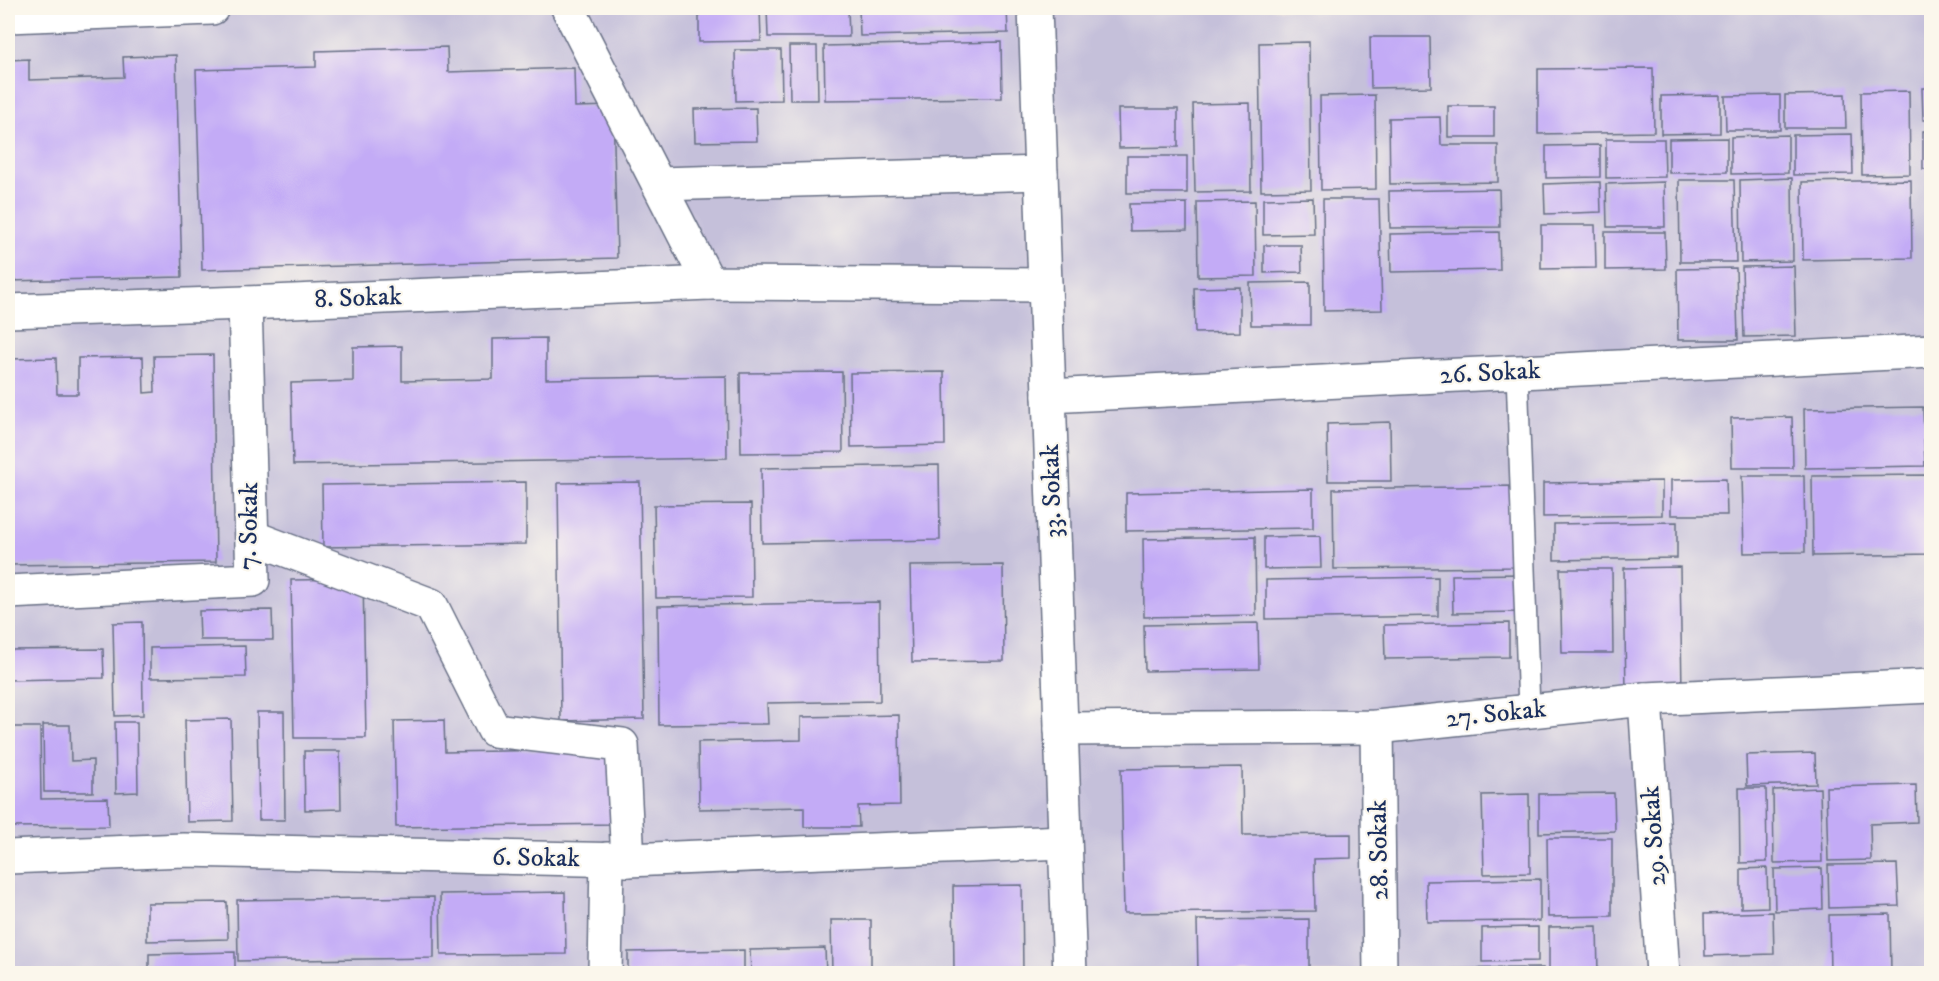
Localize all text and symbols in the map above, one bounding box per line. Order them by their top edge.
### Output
street label: 8. Sokak [314,280,403,316]
street label: 26. Sokak [1439,354,1541,392]
street label: 33. Sokak [1034,443,1070,539]
street label: 7. Sokak [232,481,266,570]
street label: 27. Sokak [1444,692,1548,736]
street label: 29. Sokak [1634,785,1674,887]
street label: 28. Sokak [1362,799,1396,901]
street label: 6. Sokak [492,841,581,875]

